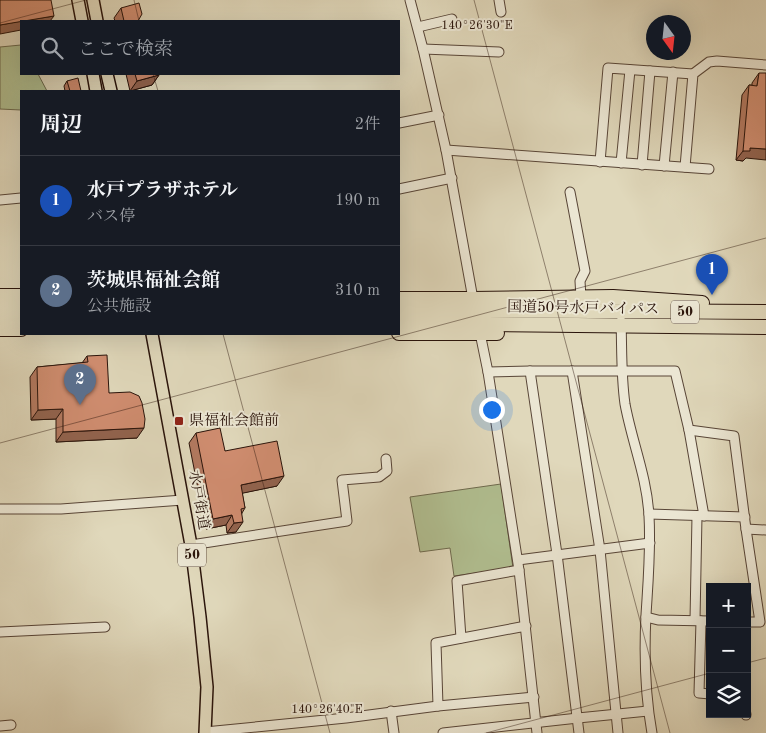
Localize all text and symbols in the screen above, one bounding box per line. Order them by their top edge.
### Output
north arrow [646,15,691,60]
search box [20,20,400,75]
text: 140°26'30"E [441,20,513,32]
icon: search [38,34,66,62]
text: ここで検索 [78,41,173,60]
text: 周辺 [40,115,82,136]
text: 2件 [355,117,380,133]
text: 水戸プラザホテル [87,182,238,201]
text: 1 [51,193,61,209]
text: 190 m [335,193,380,209]
text: バス停 [87,209,135,225]
pin: 1 [696,254,728,295]
text: 茨城県福祉会館 [87,272,220,291]
text: 2 [51,283,61,299]
text: 310 m [335,283,380,299]
street label: 国道50号水戸バイパス [507,298,659,318]
text: 公共施設 [87,299,151,315]
road number: 50 [671,300,699,324]
pin: 2 [64,364,96,405]
your location [479,397,505,423]
place label: 県福祉会館前 [189,412,279,429]
marker: 県福祉会館前 [173,415,185,427]
street label: 水戸街道 [185,469,213,531]
road number: 50 [178,544,206,566]
map controls [706,583,751,718]
button: + [706,583,751,628]
button: − [706,628,751,673]
button: layers [706,673,751,718]
text: 140°26'40"E [291,704,363,716]

